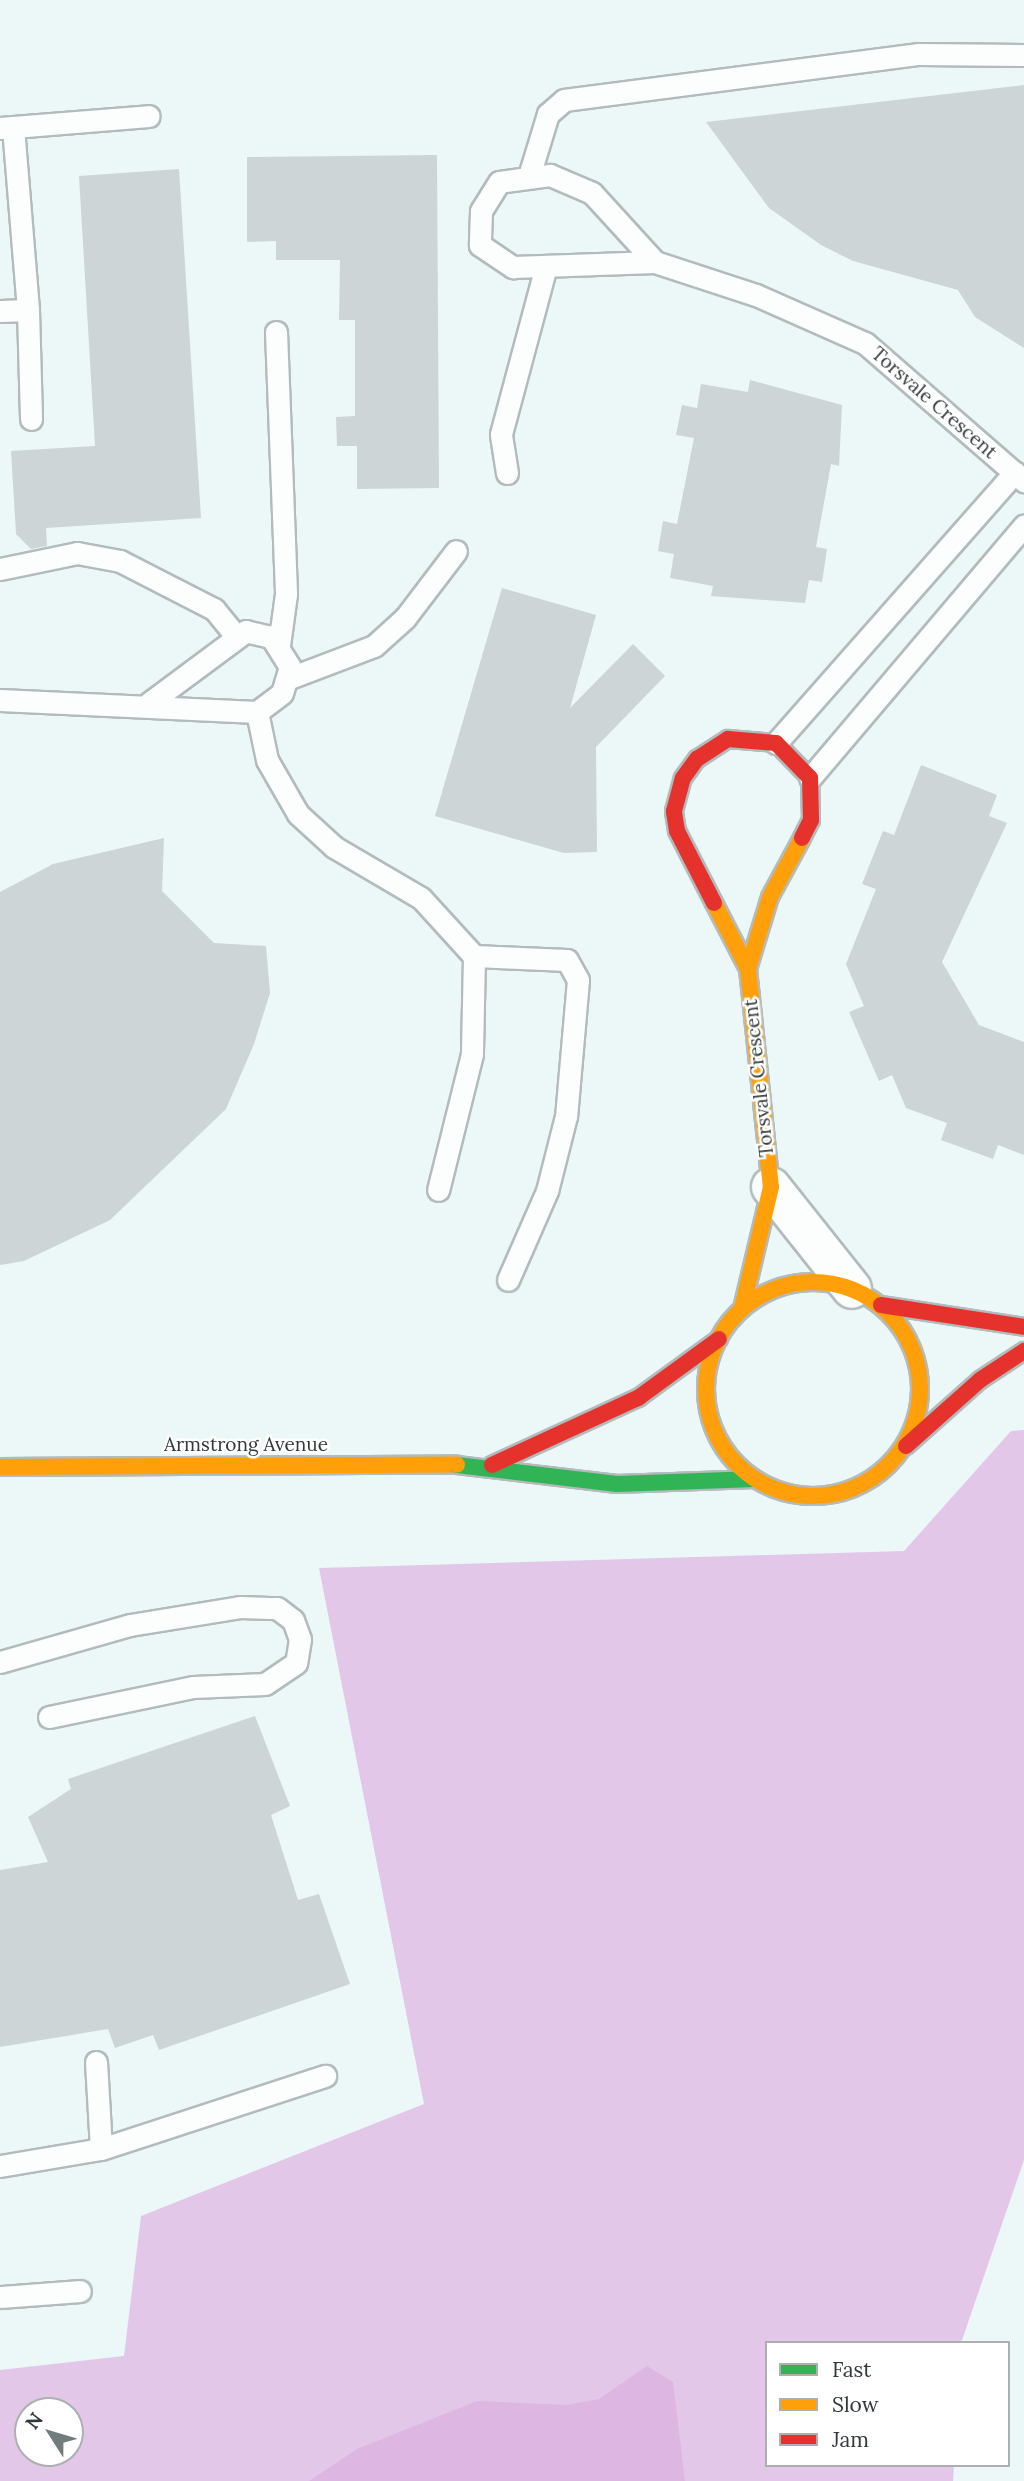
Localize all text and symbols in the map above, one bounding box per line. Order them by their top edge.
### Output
street label: Torsvale Crescent [867,342,1001,464]
street label: Torsvale Crescent [739,998,779,1158]
street label: Armstrong Avenue [164,1434,328,1456]
legend [765,2341,1010,2467]
text: Fast [832,2356,871,2383]
text: Slow [832,2391,879,2418]
north arrow [14,2397,84,2467]
text: N [20,2407,48,2434]
text: Jam [832,2426,869,2453]

